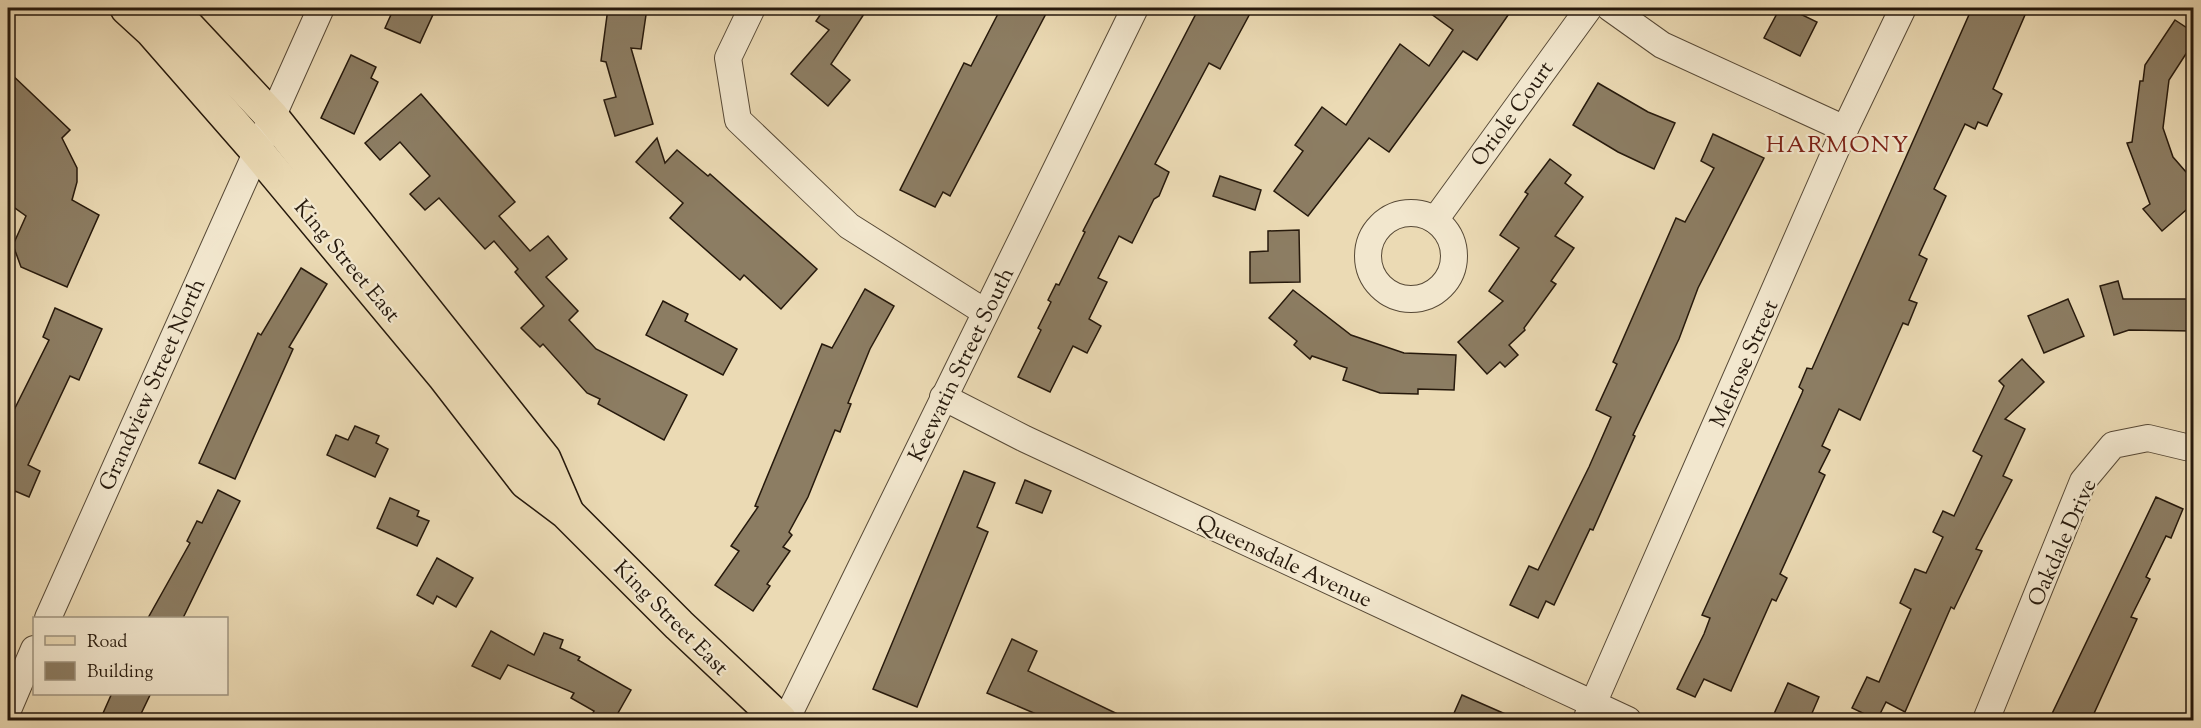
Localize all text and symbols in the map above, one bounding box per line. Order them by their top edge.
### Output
street label: Oriole Court [1464,55,1563,174]
district label: HARMONY [1766,129,1910,163]
street label: King Street East [285,194,407,331]
street label: Keewatin Street South [902,263,1024,468]
street label: Grandview Street North [92,274,215,497]
street label: Melrose Street [1703,295,1788,433]
street label: Oakdale Drive [2021,474,2106,612]
street label: Queensdale Avenue [1191,508,1377,617]
street label: King Street East [605,554,735,684]
legend [33,617,228,695]
text: Road [87,630,127,656]
text: Building [87,660,153,686]

